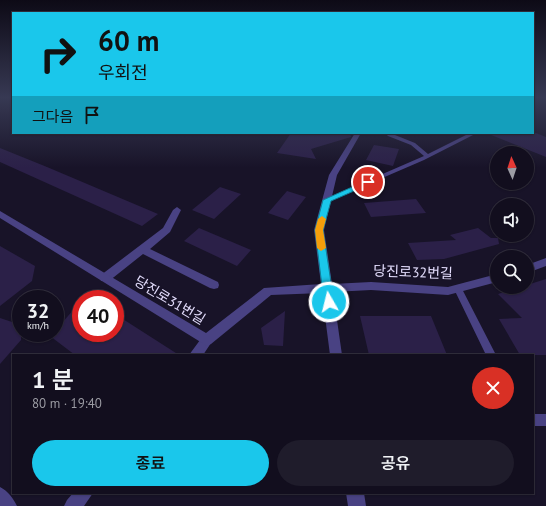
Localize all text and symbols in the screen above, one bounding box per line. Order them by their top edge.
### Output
text: 60 m [98,22,159,59]
icon: right [32,28,84,80]
text: 우회전 [98,61,148,84]
icon: arrive [81,104,103,126]
text: 그다음 [32,107,73,126]
north arrow [490,146,534,190]
map controls [490,146,534,294]
pin [351,165,385,199]
icon: arrive [357,171,379,193]
button: sound [490,198,534,242]
button: search [490,250,534,294]
street label: 당진로32번길 [373,262,453,282]
street label: 당진로31번길 [131,272,209,328]
position arrow [308,281,350,323]
speed limit sign: 40 [72,290,124,342]
text: 32 [27,298,49,324]
text: km/h [27,319,49,332]
text: 1 분 [32,364,74,395]
button: close [472,367,514,409]
text: 80 m · 19:40 [32,395,102,412]
button: 종료 [32,440,269,486]
button: 공유 [277,440,514,486]

